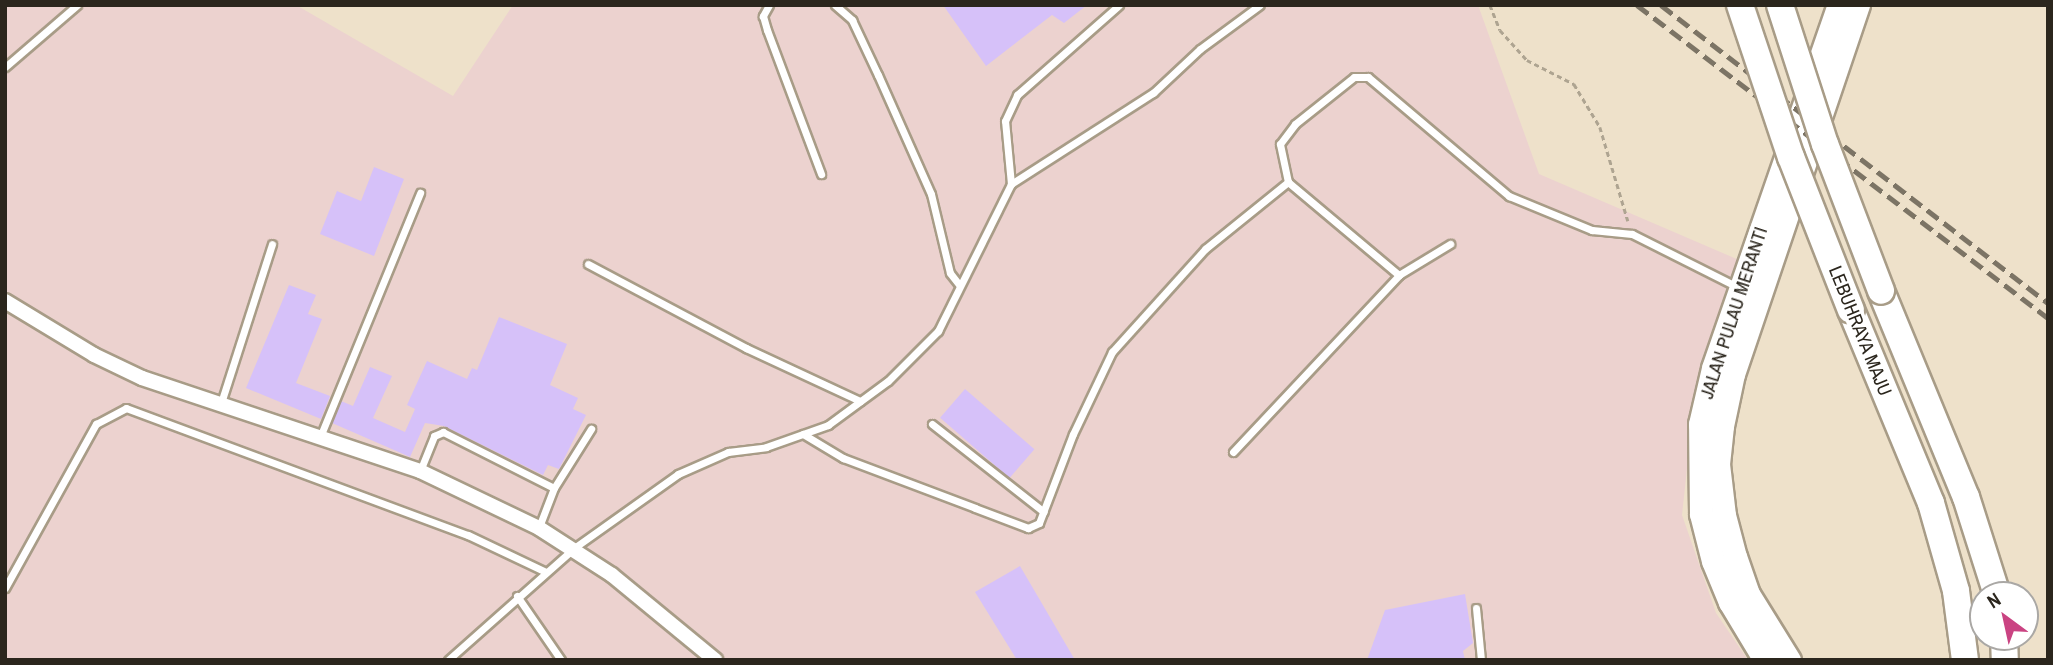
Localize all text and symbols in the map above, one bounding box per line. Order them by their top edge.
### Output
street label: JALAN PULAU MERANTI [1695,224,1773,402]
street label: LEBUHRAYA MAJU [1823,262,1897,400]
north arrow [1969,581,2039,651]
text: N [1982,586,2005,614]

